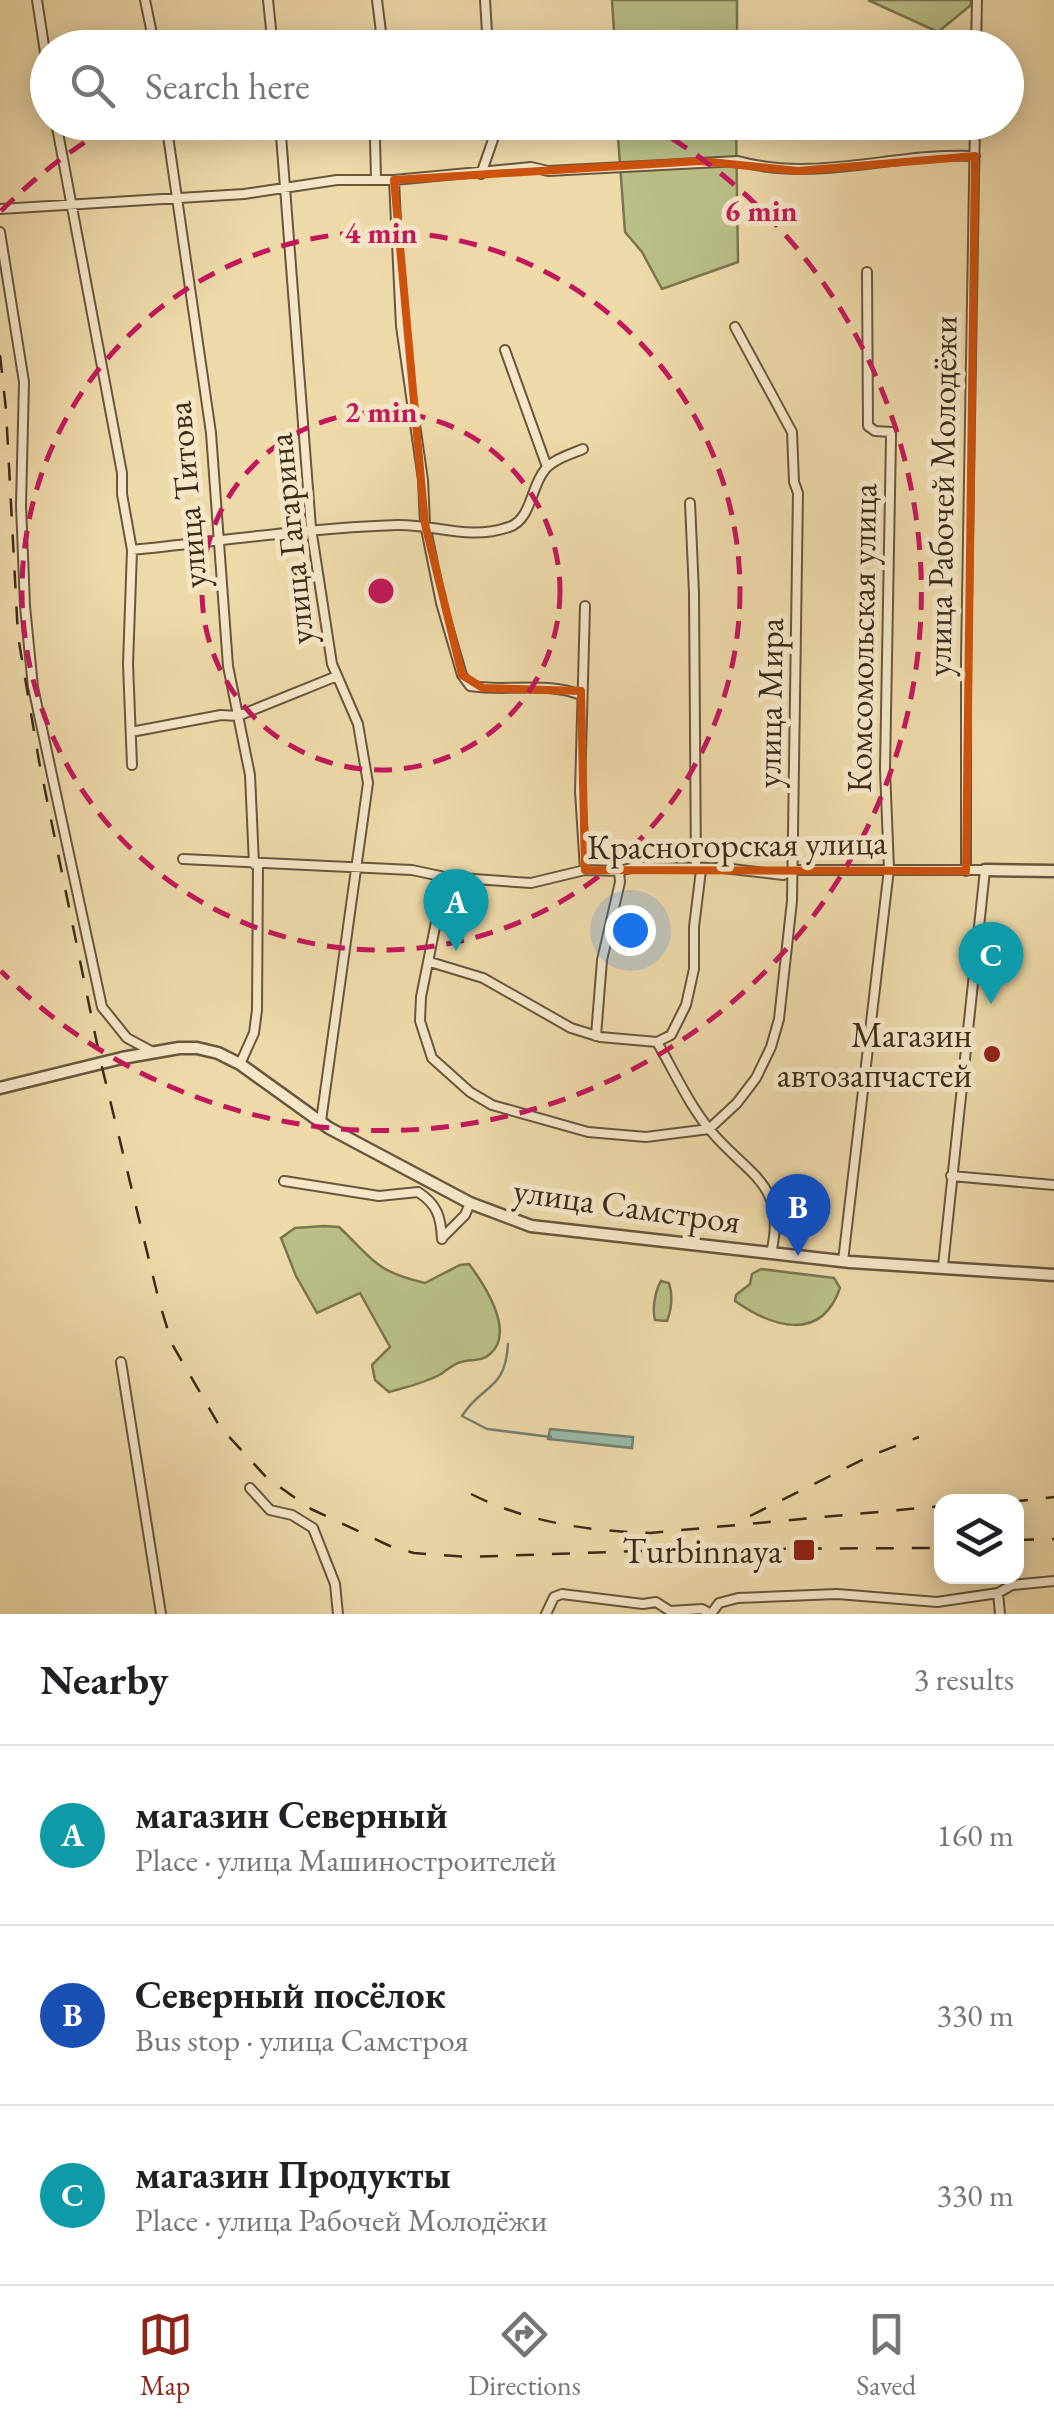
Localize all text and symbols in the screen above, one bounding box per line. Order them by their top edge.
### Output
search box [30,30,1024,140]
icon: search [65,58,120,113]
text: Search here [145,61,310,110]
text: 6 min [724,191,798,230]
text: 4 min [344,213,418,252]
street label: улица Рабочей Молодёжи [915,315,968,677]
text: 2 min [344,392,418,431]
street label: улица Титова [155,399,218,590]
street label: улица Гагарина [257,431,324,647]
street label: Комсомольская улица [836,483,887,793]
centre of rings [363,573,399,609]
street label: улица Мира [745,618,794,788]
street label: Красногорская улица [587,819,887,870]
pin: A [424,868,488,951]
your location [605,905,656,956]
pin: C [958,922,1024,1004]
place label: Магазин автозапчастей [777,1012,972,1097]
marker: Магазин автозапчастей [981,1043,1003,1065]
street label: улица Самстроя [511,1167,743,1244]
pin: B [766,1174,830,1256]
map controls [934,1494,1024,1584]
button: layers [934,1494,1024,1584]
place label: Turbinnaya [622,1528,782,1573]
marker: Turbinnaya [791,1537,817,1563]
text: Nearby [40,1652,169,1707]
text: 3 results [914,1658,1014,1700]
text: магазин Северный [135,1790,448,1839]
text: A [61,1814,84,1856]
text: 160 m [937,1814,1014,1856]
text: Place · улица Машиностроителей [135,1839,557,1881]
text: Северный посёлок [135,1970,446,2019]
text: B [62,1994,83,2036]
text: 330 m [937,1994,1014,2036]
text: Bus stop · улица Самстроя [135,2019,468,2061]
text: магазин Продукты [135,2150,451,2199]
text: C [61,2174,84,2216]
text: 330 m [937,2174,1014,2216]
text: Place · улица Рабочей Молодёжи [135,2199,547,2241]
tab: Map [138,2307,193,2403]
tab: Directions [468,2307,581,2403]
tab: Saved [856,2307,916,2403]

